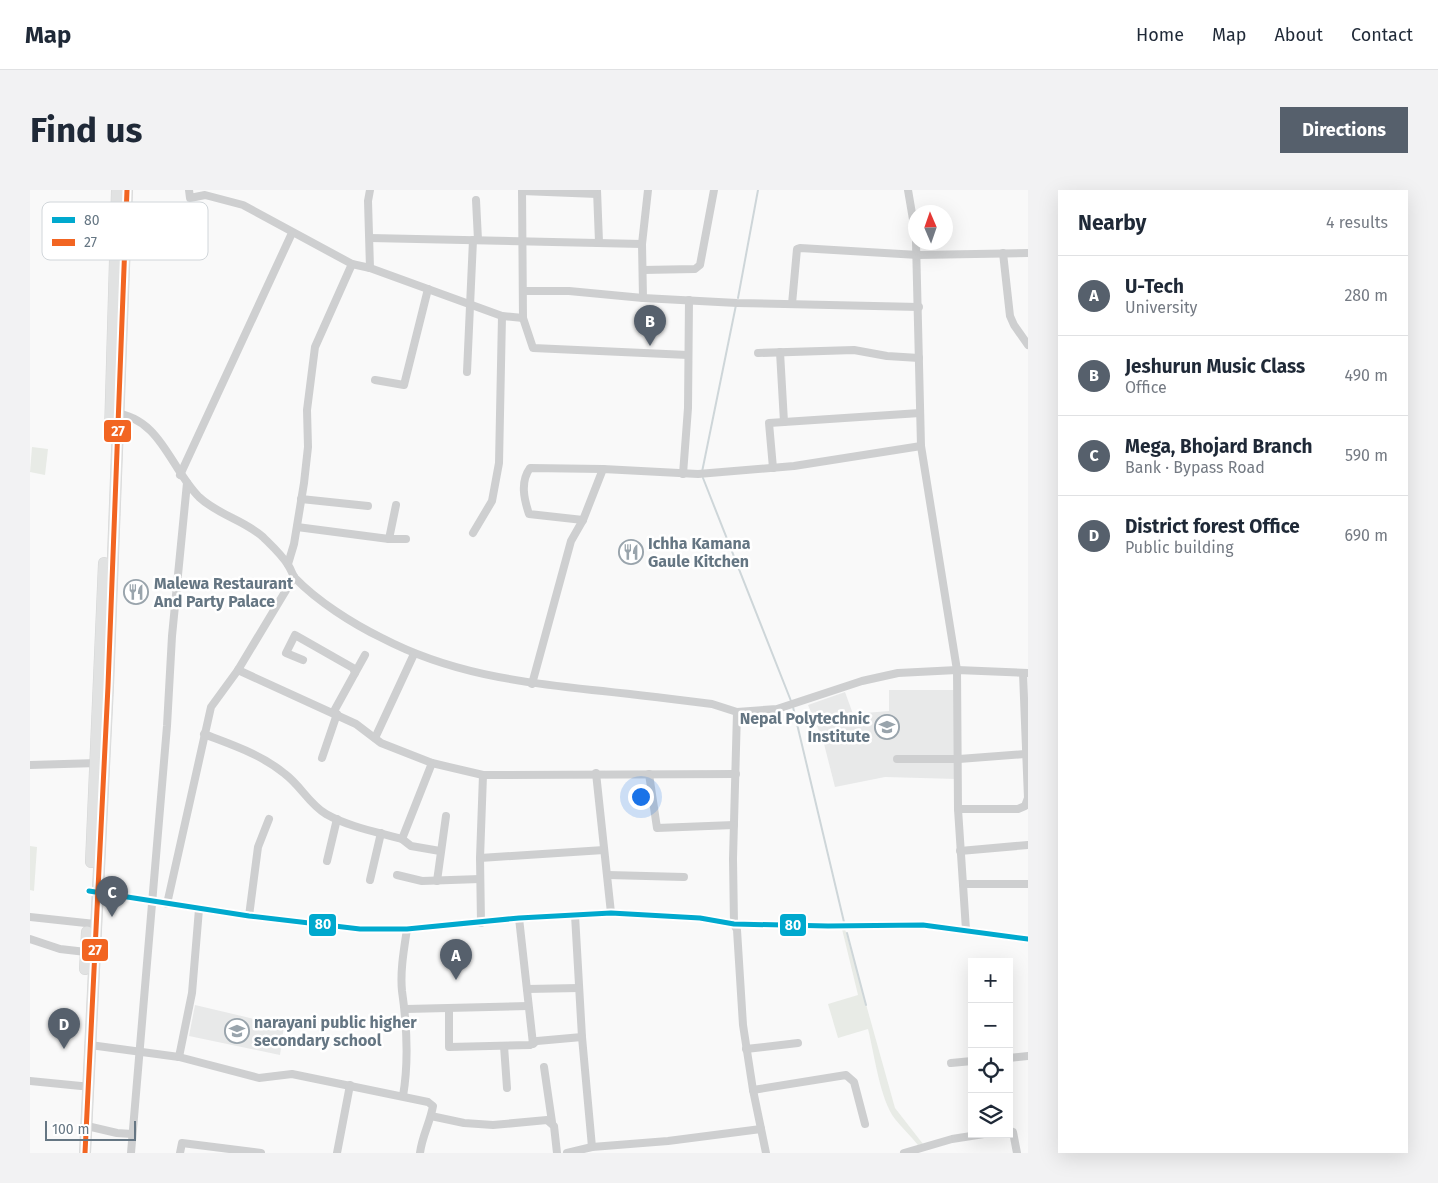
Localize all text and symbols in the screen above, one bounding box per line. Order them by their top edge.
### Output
text: Map [25,21,71,49]
text: Home [1136,24,1184,46]
text: Map [1212,24,1246,46]
text: About [1274,24,1323,46]
text: Contact [1351,24,1413,46]
button: Directions [1280,107,1408,153]
text: Find us [30,109,142,151]
legend [42,202,208,260]
north arrow [908,205,953,250]
text: Nearby [1078,210,1146,236]
text: 80 [84,212,100,229]
text: 4 results [1326,213,1388,232]
text: 27 [84,234,97,251]
text: U-Tech [1125,275,1184,298]
text: A [1089,286,1099,305]
text: 280 m [1344,286,1388,305]
text: University [1125,298,1198,317]
pin: B [634,305,666,346]
text: Jeshurun Music Class [1125,355,1305,378]
text: B [1089,366,1099,385]
text: 490 m [1345,366,1388,385]
text: Office [1125,378,1167,397]
line badge: 27 [103,419,132,443]
text: 27 [111,423,125,440]
text: Mega, Bhojard Branch [1125,435,1313,458]
text: C [1089,446,1099,465]
text: 590 m [1345,446,1388,465]
text: Bank · Bypass Road [1125,458,1265,477]
text: District forest Office [1125,515,1300,538]
text: D [1089,526,1099,545]
text: 690 m [1344,526,1388,545]
place label: Ichha Kamana Gaule Kitchen [648,534,751,571]
text: Public building [1125,538,1233,557]
restaurant icon: Ichha Kamana Gaule Kitchen [618,539,644,565]
place label: Malewa Restaurant And Party Palace [153,574,294,611]
restaurant icon: Malewa Restaurant And Party Palace [123,579,149,605]
place label: Nepal Polytechnic Institute [740,709,870,746]
school or university icon: Nepal Polytechnic Institute [874,714,900,740]
your location [628,784,654,810]
pin: C [96,876,128,917]
line badge: 80 [308,913,337,937]
line badge: 80 [779,913,807,937]
text: 80 [315,916,331,933]
text: 80 [785,917,801,934]
line badge: 27 [81,938,109,962]
pin: A [440,939,472,980]
text: 27 [88,942,102,959]
map controls [968,958,1013,1138]
button: + [968,958,1013,1003]
button: − [968,1003,1013,1048]
pin: D [48,1008,80,1049]
place label: narayani public higher secondary school [254,1013,417,1050]
school or university icon: narayani public higher secondary school [224,1018,250,1044]
button: locate [968,1048,1013,1093]
button: layers [968,1093,1013,1138]
scale bar [45,1118,136,1141]
text: 100 m [52,1121,89,1138]

